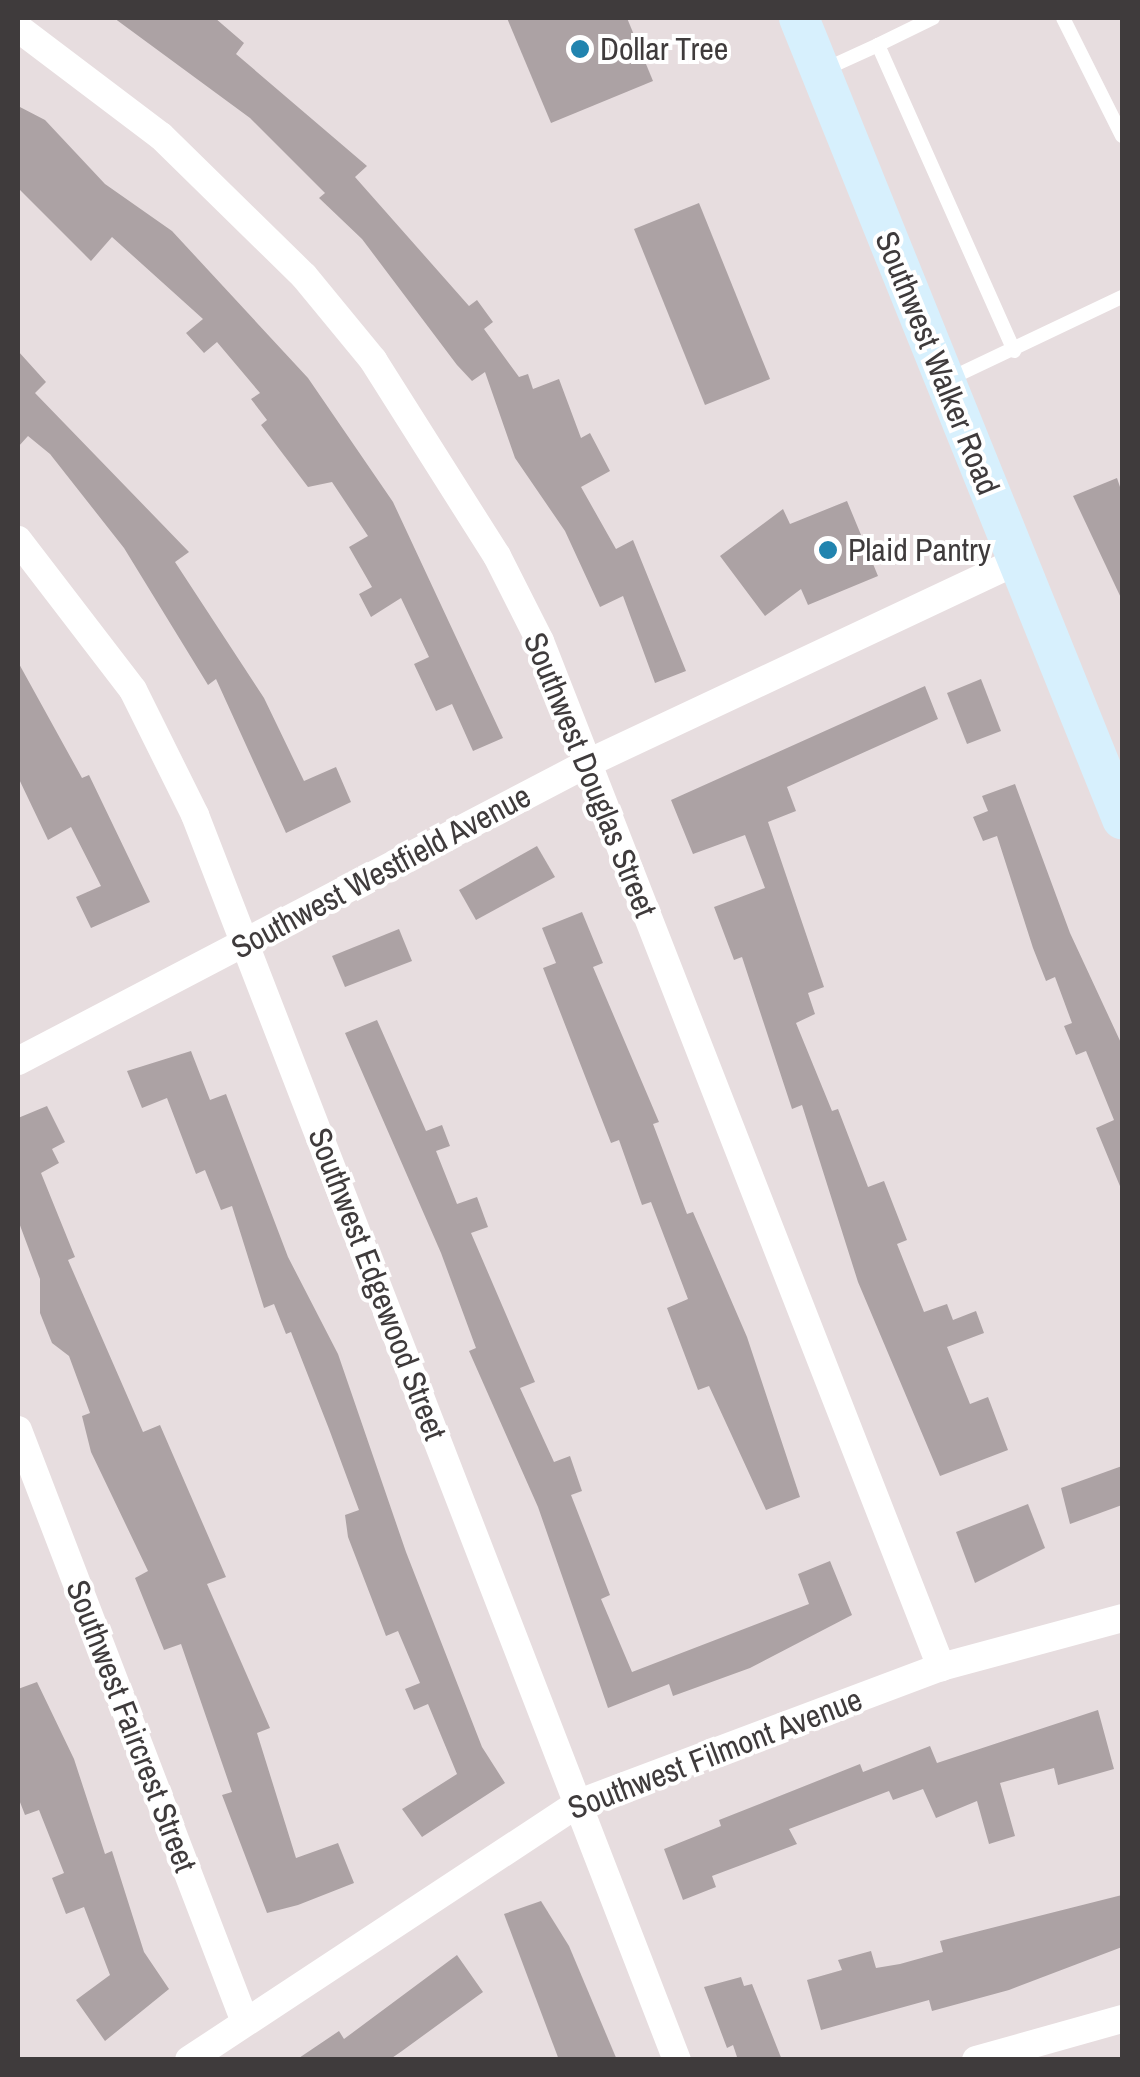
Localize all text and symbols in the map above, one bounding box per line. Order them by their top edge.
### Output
place label: Dollar Tree [600,30,729,68]
marker: Dollar Tree [569,38,591,60]
street label: Southwest Walker Road [867,226,1007,500]
place label: Plaid Pantry [848,531,991,569]
marker: Plaid Pantry [817,539,839,561]
street label: Southwest Douglas Street [515,627,665,923]
street label: Southwest Westfield Avenue [224,777,538,967]
street label: Southwest Edgewood Street [300,1123,454,1445]
street label: Southwest Faircrest Street [58,1575,204,1877]
street label: Southwest Filmont Avenue [562,1680,868,1828]

